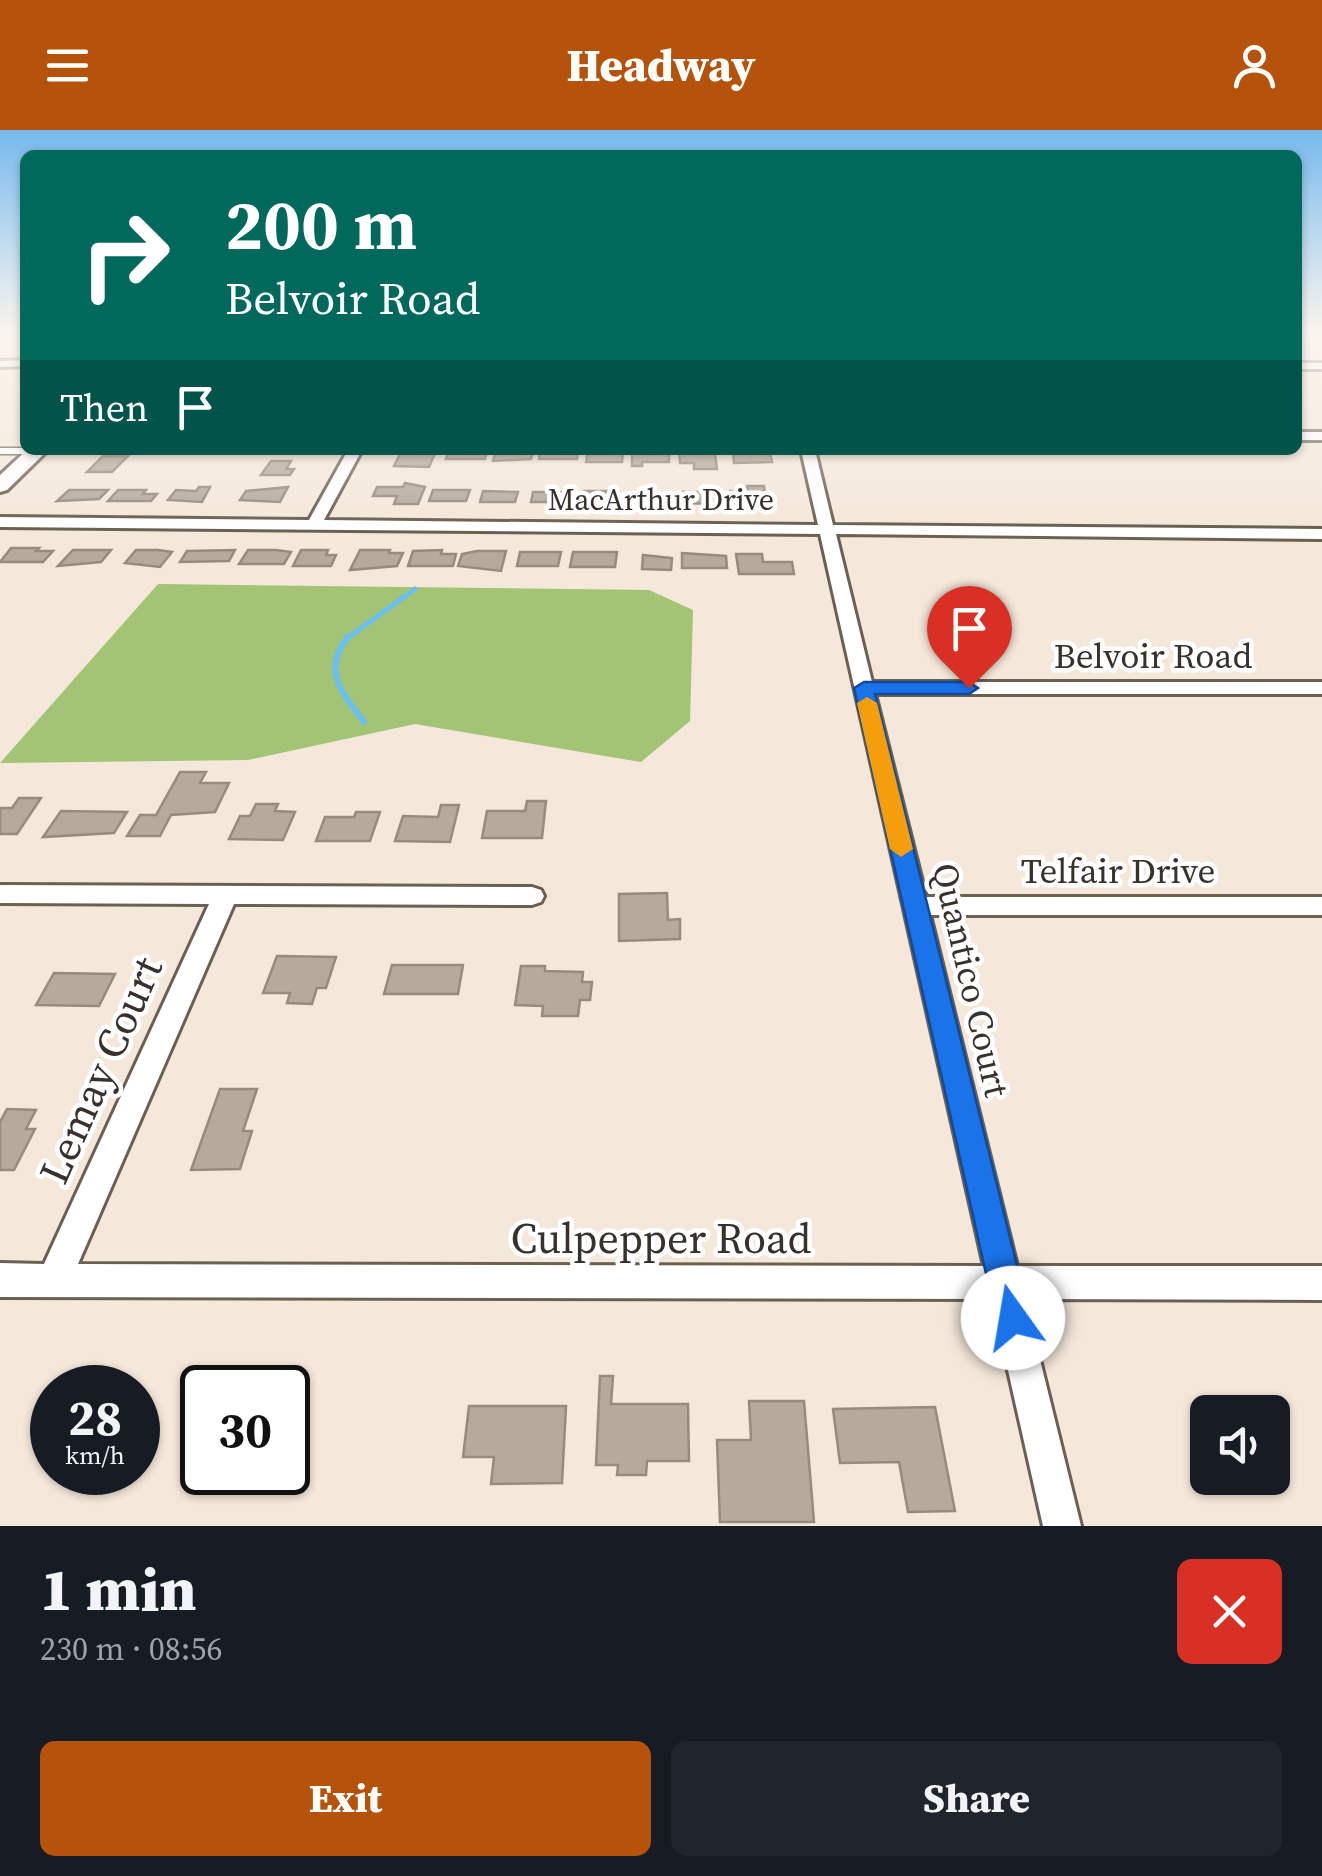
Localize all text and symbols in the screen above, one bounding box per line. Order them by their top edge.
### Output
text: Headway [566,34,756,96]
icon: menu [40,38,95,93]
icon: person [1227,38,1282,93]
text: 200 m [225,176,417,272]
icon: right [60,190,190,320]
text: Belvoir Road [225,267,480,329]
icon: arrive [168,380,223,435]
text: Then [60,382,148,434]
street label: MacArthur Drive [548,479,774,520]
pin [927,586,1012,689]
icon: arrive [942,601,997,656]
street label: Belvoir Road [1054,632,1252,680]
street label: Telfair Drive [1021,847,1215,895]
street label: Quantico Court [921,859,1021,1102]
street label: Lemay Court [24,947,176,1193]
street label: Culpepper Road [511,1209,811,1267]
position arrow [961,1266,1065,1370]
speed limit sign: 30 [180,1365,310,1495]
text: 28 [68,1383,122,1452]
map controls [1190,1395,1290,1495]
button: sound [1190,1395,1290,1495]
text: km/h [65,1438,125,1472]
text: 1 min [40,1548,196,1630]
button: close [1177,1559,1282,1664]
text: 230 m · 08:56 [40,1627,222,1671]
button: Exit [40,1741,651,1856]
button: Share [671,1741,1282,1856]

